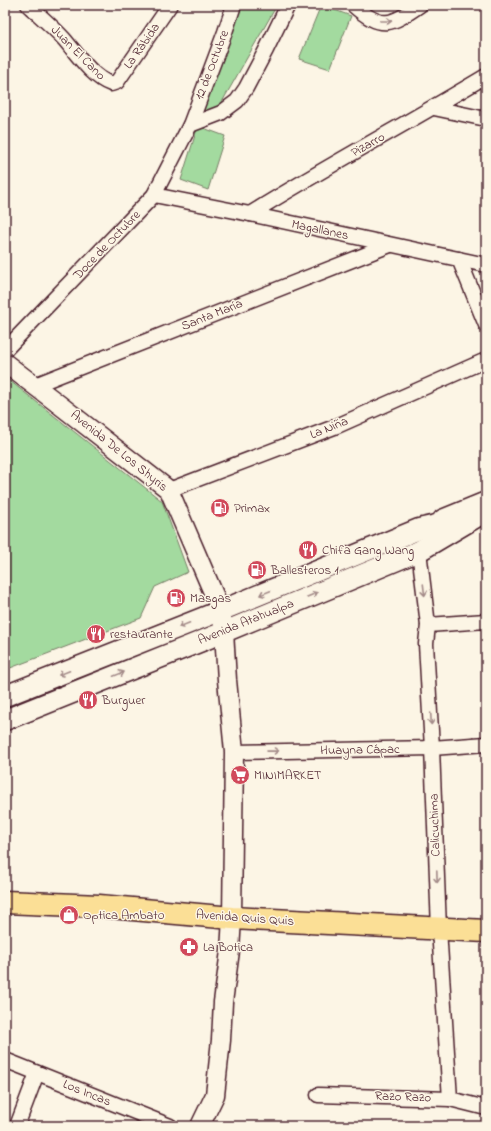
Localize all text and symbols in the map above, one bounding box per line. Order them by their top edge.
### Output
one-way arrow [380,17,393,25]
street label: La Rábida [119,19,165,73]
street label: Juan El Cano [46,21,110,85]
street label: 12 de Octubre [190,27,234,102]
street label: Pizarro [347,128,389,162]
street label: Doce de Octubre [68,206,145,285]
street label: Magallanes [289,215,351,246]
street label: Santa María [178,294,246,336]
street label: Avenida De Los Shyris [66,406,172,497]
street label: La Niña [307,412,351,444]
fuel station icon: Primax [209,497,231,519]
place label: Primax [234,499,270,518]
restaurant icon: Chifa Gang Wang [297,539,319,561]
place label: Chifa Gang Wang [322,541,414,561]
fuel station icon: Ballesteros 1 [246,559,268,581]
place label: Ballesteros 1 [270,561,339,580]
one-way arrow [420,583,427,596]
fuel station icon: Masgas [165,587,187,609]
place label: Masgas [190,589,231,609]
one-way arrow [260,589,272,597]
one-way arrow [306,591,318,598]
street label: Avenida Atahualpa [195,594,297,650]
one-way arrow [179,622,191,629]
restaurant icon: restaurante [85,623,107,645]
place label: restaurante [110,625,173,644]
one-way arrow [58,669,70,677]
one-way arrow [113,670,125,677]
restaurant icon: Burguer [77,689,99,711]
place label: Burguer [101,691,146,711]
one-way arrow [427,712,434,725]
street label: Huayna Cápac [320,740,400,761]
one-way arrow [266,748,279,755]
supermarket icon: MINIMARKET [229,764,251,786]
place label: MINIMARKET [254,766,322,785]
street label: Calicuchima [424,793,446,857]
one-way arrow [434,870,441,883]
shop icon: Optica Ambato [58,904,80,926]
street label: Avenida Quis Quis [195,905,295,931]
place label: Optica Ambato [83,906,165,925]
pharmacy icon: La Botica [178,936,200,958]
place label: La Botica [203,938,253,957]
street label: Los Incas [60,1075,114,1111]
street label: Razo Razo [375,1087,432,1107]

